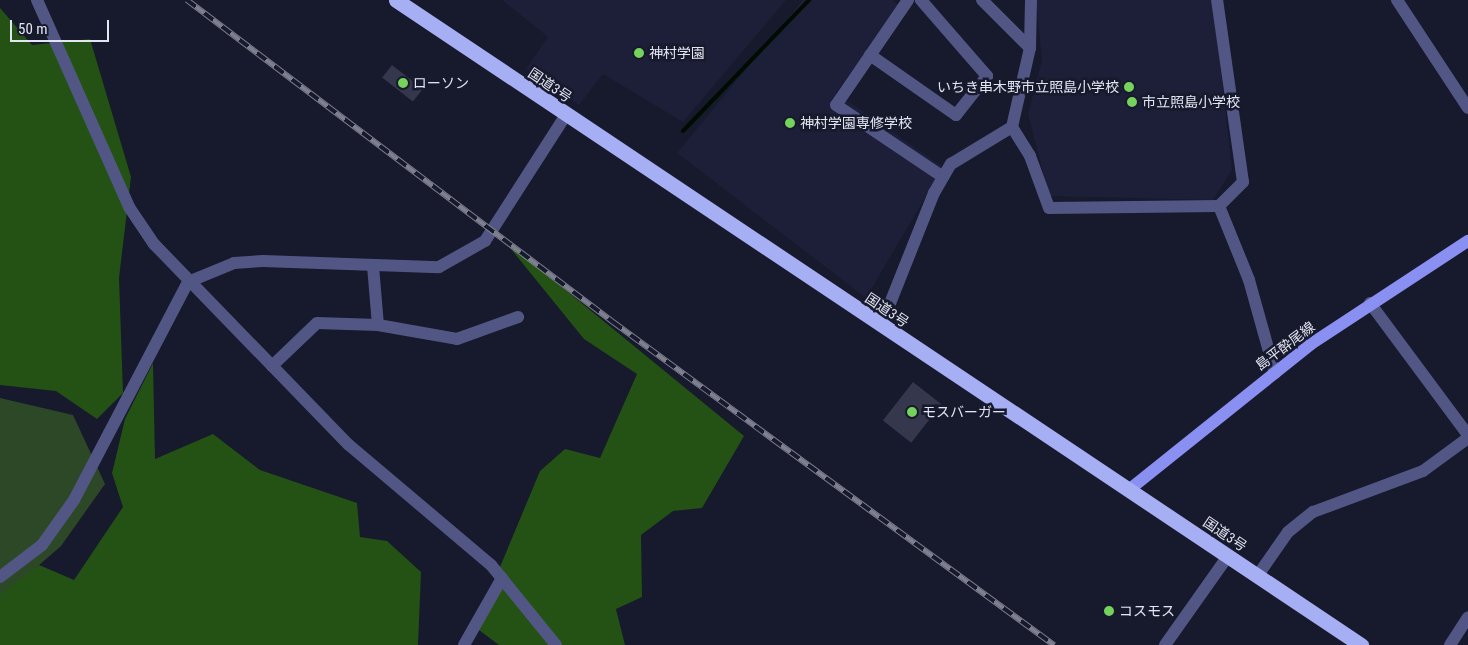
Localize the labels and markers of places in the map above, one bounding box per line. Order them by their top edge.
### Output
place label: 神村学園 [649,45,705,61]
marker: 神村学園 [633,47,645,59]
place label: ローソン [413,75,469,91]
marker: ローソン [397,77,409,89]
place label: いちき串木野市立照島小学校 [937,79,1119,95]
marker: いちき串木野市立照島小学校 [1123,81,1135,93]
place label: 市立照島小学校 [1142,94,1240,110]
marker: 市立照島小学校 [1126,96,1138,108]
place label: 神村学園専修学校 [800,115,912,131]
marker: 神村学園専修学校 [784,117,796,129]
place label: モスバーガー [922,404,1006,420]
marker: モスバーガー [906,406,918,418]
place label: コスモス [1119,603,1175,619]
marker: コスモス [1103,605,1115,617]

